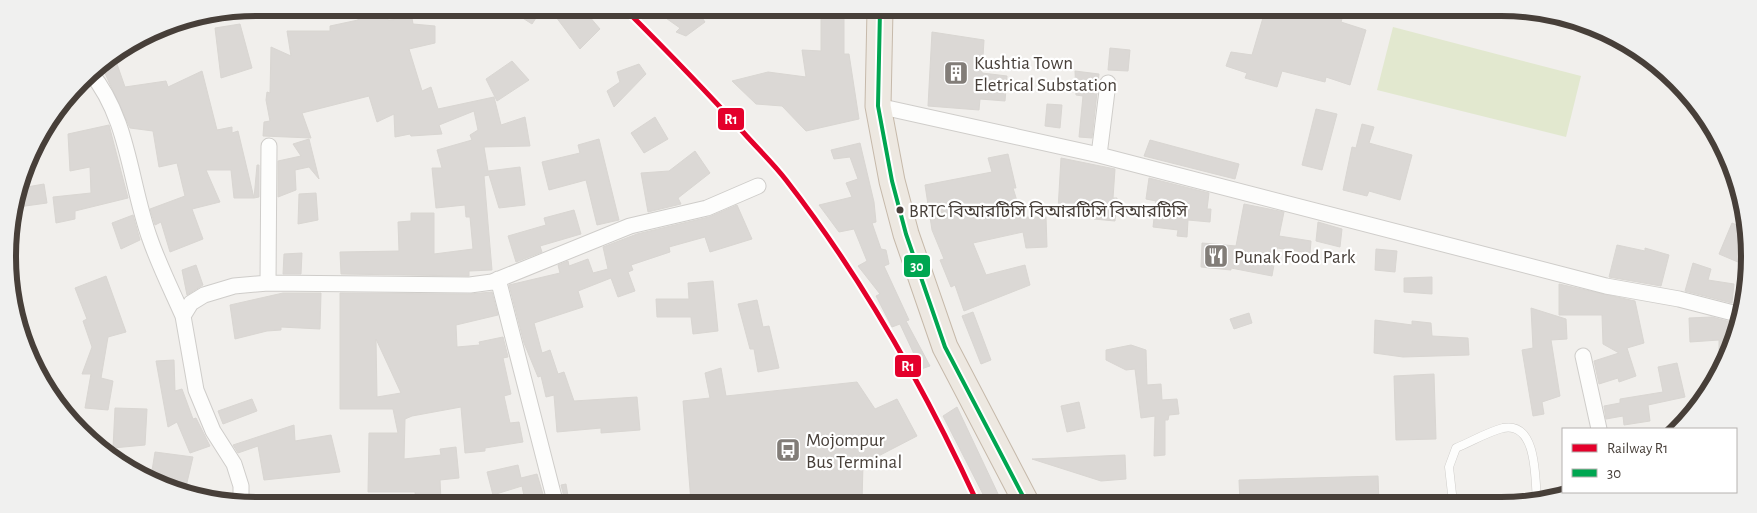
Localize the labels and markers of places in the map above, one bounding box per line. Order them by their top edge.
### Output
place label: Kushtia Town Eletrical Substation [974,54,1117,95]
building icon: Kushtia Town Eletrical Substation [943,60,969,86]
place label: BRTC বিআরটিসি বিআরটিসি বিআরটিসি [909,201,1188,221]
marker: BRTC বিআরটিসি বিআরটিসি বিআরটিসি [895,205,905,215]
restaurant icon: Punak Food Park [1203,243,1229,269]
place label: Punak Food Park [1234,248,1356,267]
place label: Mojompur Bus Terminal [806,431,902,472]
bus stop icon: Mojompur Bus Terminal [775,437,801,463]

